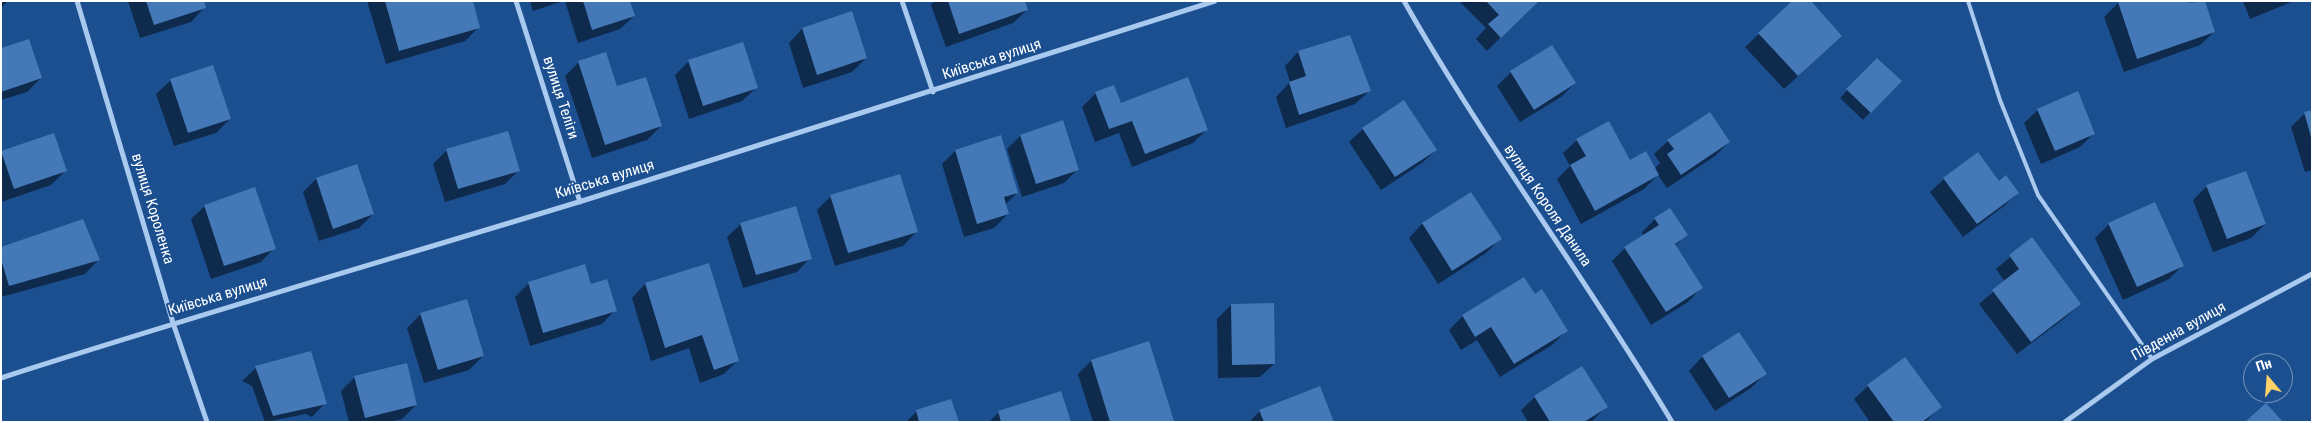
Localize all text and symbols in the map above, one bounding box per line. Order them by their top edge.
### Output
street label: Київська вулиця [940,36,1044,84]
street label: вулиця Теліги [538,54,582,142]
street label: вулиця Короля Данила [1499,142,1595,270]
street label: вулиця Короленка [127,152,177,266]
street label: Київська вулиця [553,156,657,204]
street label: Київська вулиця [166,273,270,321]
street label: Південна вулиця [2129,299,2229,365]
north arrow [2243,353,2293,403]
text: Пн [2254,355,2274,375]

